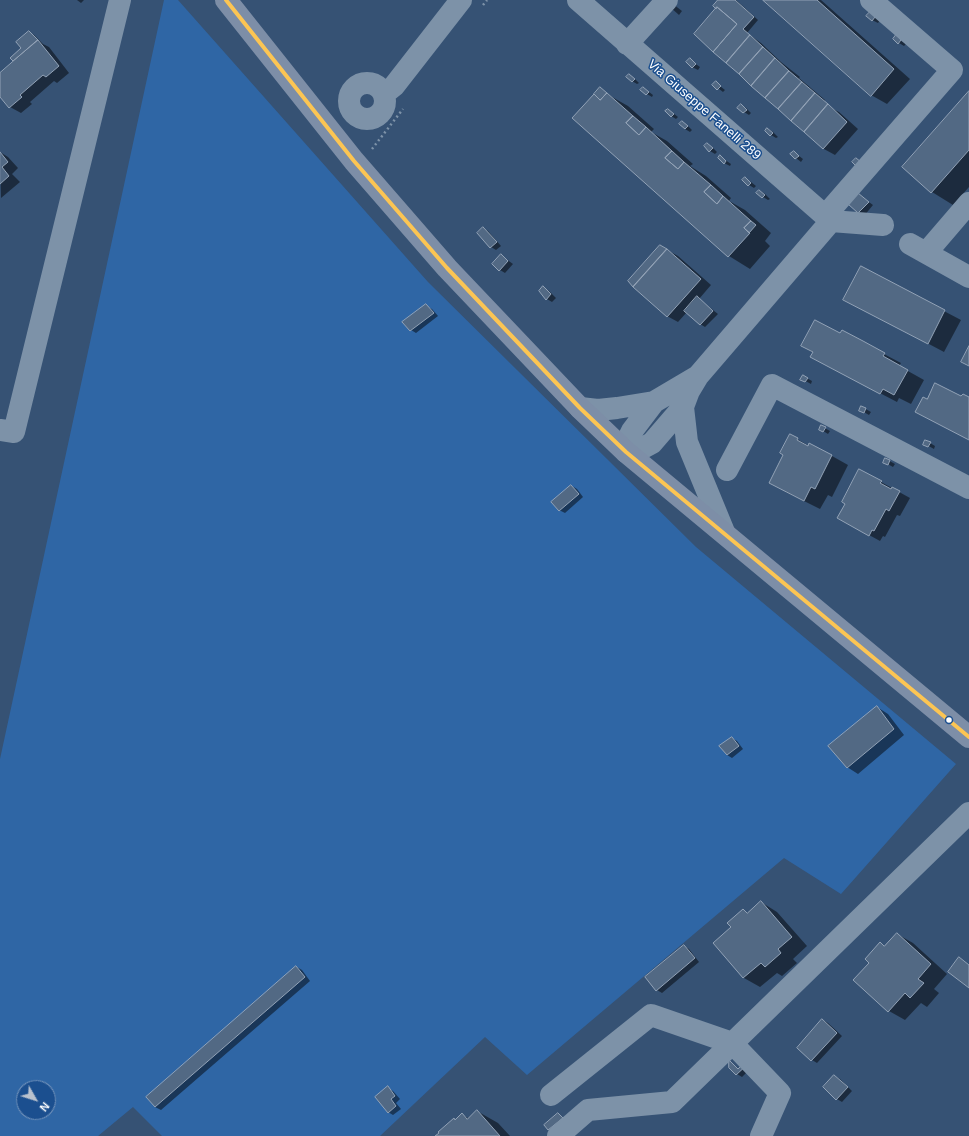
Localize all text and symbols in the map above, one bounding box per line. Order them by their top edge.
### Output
street label: Via Giuseppe Fanelli 289 [644,57,764,163]
unlabelled marker [944,715,954,725]
north arrow [16,1080,56,1120]
text: N [37,1100,52,1114]

